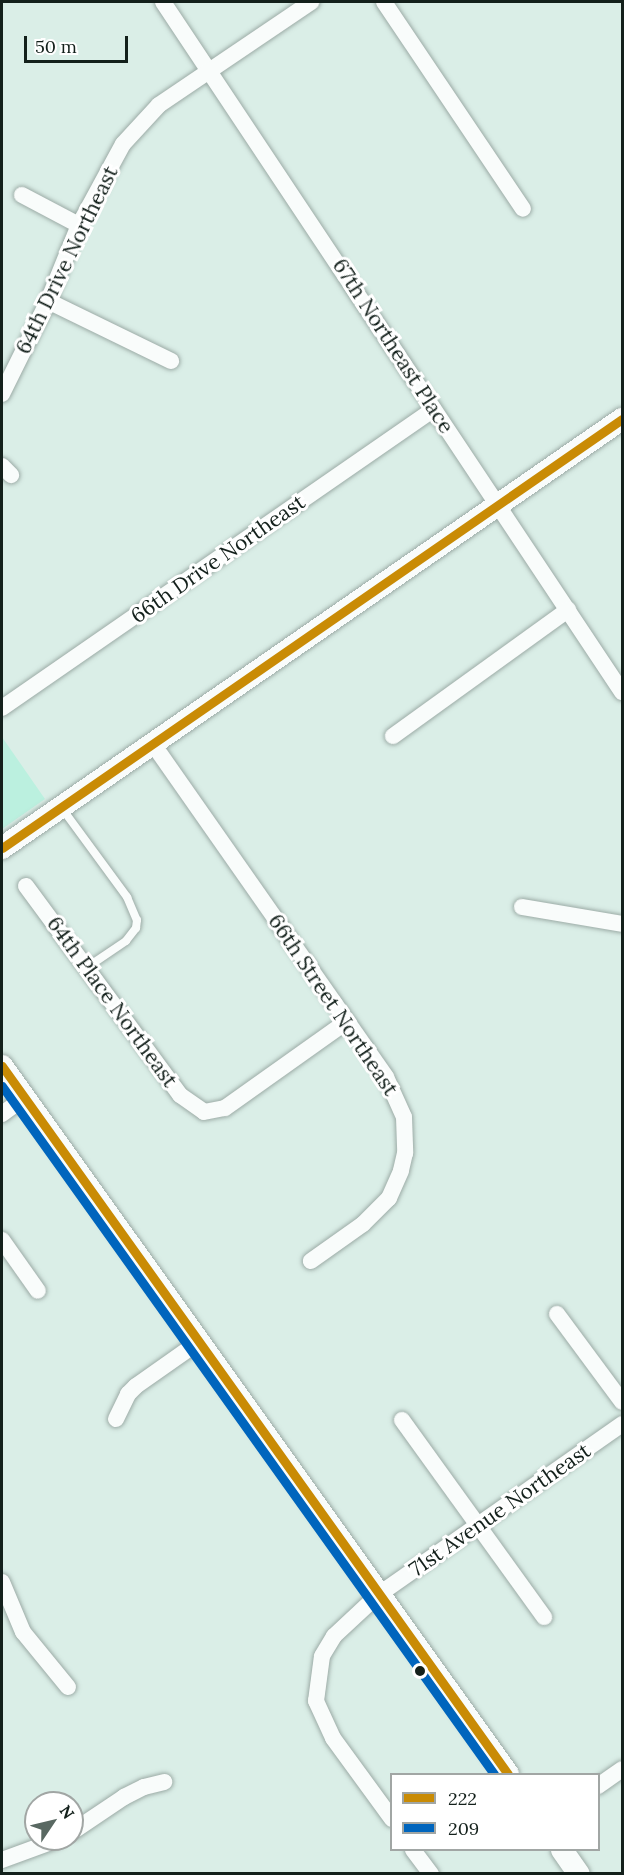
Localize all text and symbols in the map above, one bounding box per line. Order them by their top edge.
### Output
scale bar [27,24,130,62]
text: 50 m [35,35,77,58]
street label: 64th Drive Northeast [11,162,123,358]
street label: 67th Northeast Place [327,254,459,438]
street label: 66th Drive Northeast [126,489,310,629]
street label: 66th Street Northeast [263,909,403,1101]
street label: 64th Place Northeast [42,912,182,1092]
street label: 71st Avenue Northeast [404,1438,596,1582]
unlabelled marker [414,1665,426,1677]
legend [390,1773,600,1851]
text: 222 [448,1787,477,1810]
north arrow [24,1791,84,1851]
text: N [55,1801,79,1823]
text: 209 [448,1817,479,1840]

